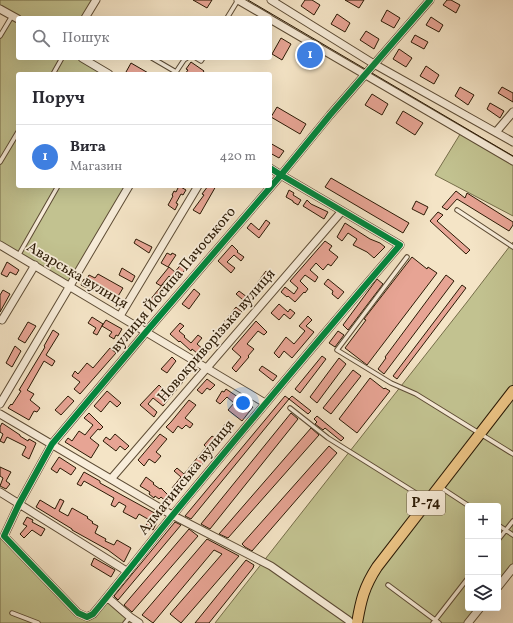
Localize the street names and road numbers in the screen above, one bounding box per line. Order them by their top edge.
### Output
street label: вулиця Йосипа Пачоського [107,203,241,357]
street label: Аварська вулиця [22,237,132,315]
street label: Новокриворізька вулиця [153,265,281,407]
street label: Алматинська вулиця [134,416,240,540]
road number: Р-74 [407,491,445,515]

